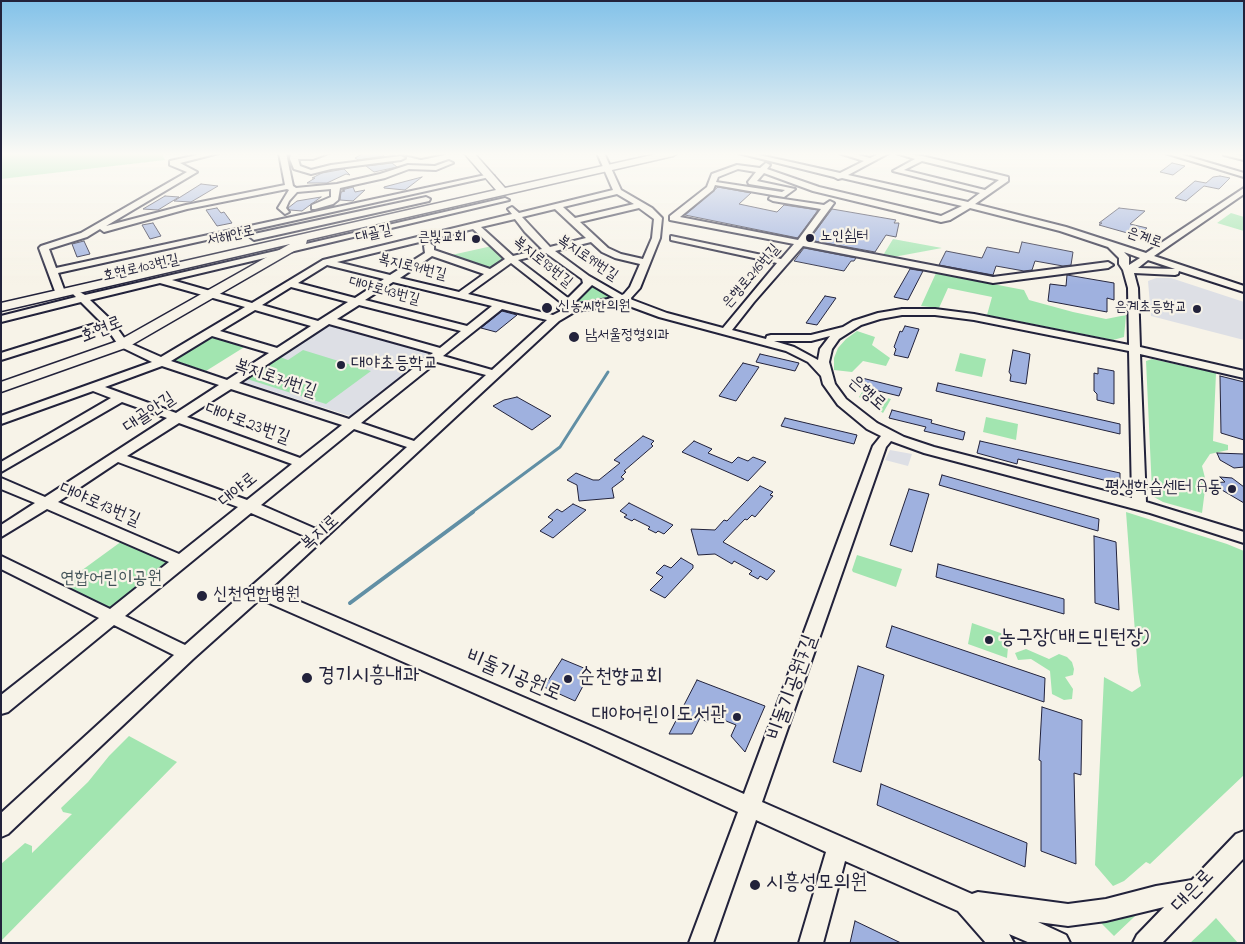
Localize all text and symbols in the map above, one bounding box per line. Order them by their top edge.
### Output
street label: 대골길 [354,222,394,248]
street label: 서해안로 [205,223,257,251]
street label: 은계로 [1124,225,1164,253]
place label: 노인쉼터 [820,229,868,247]
place label: 큰빛교회 [418,230,466,248]
street label: 복지로99번길 [553,232,621,286]
marker: 노인쉼터 [804,232,816,244]
marker: 큰빛교회 [470,233,482,245]
street label: 복지로93번길 [509,234,575,292]
street label: 은행로216번길 [719,241,785,313]
street label: 호현로103번길 [101,251,181,287]
street label: 복지로91번길 [376,251,448,285]
street label: 대야로43번길 [347,274,421,310]
place label: 신농씨한의원 [558,299,630,317]
place label: 은계초등학교 [1115,300,1187,318]
marker: 신농씨한의원 [540,301,554,315]
marker: 은계초등학교 [1191,303,1203,315]
street label: 호현로 [78,313,126,349]
place label: 남서울정형외과 [585,328,669,346]
marker: 남서울정형외과 [567,330,581,344]
place label: 대야초등학교 [351,354,438,376]
street label: 복지로71번길 [231,356,319,404]
marker: 대야초등학교 [335,359,347,371]
street label: 은행로 [843,372,889,416]
street label: 대골안길 [120,389,180,439]
street label: 대야로23번길 [202,400,292,450]
street label: 대야로 [215,469,263,513]
place label: 평생학습센터 A동 [1105,478,1222,500]
street label: 대야로13번길 [55,479,143,533]
marker: 평생학습센터 A동 [1226,483,1238,495]
street label: 복지로 [298,511,344,557]
park label: 연합어린이공원 [60,569,162,591]
place label: 신천연합병원 [213,585,300,607]
marker: 신천연합병원 [195,589,209,603]
place label: 농구장(배드민턴장) [999,627,1149,653]
street label: 비둘기공원7길 [763,632,825,744]
marker: 농구장(배드민턴장) [983,634,995,646]
street label: 비둘기공원로 [461,646,565,708]
place label: 경기시흥내과 [318,665,419,691]
place label: 순천향교회 [578,666,662,692]
marker: 경기시흥내과 [300,671,314,685]
marker: 순천향교회 [562,673,574,685]
place label: 대야어린이도서관 [592,704,727,730]
marker: 대야어린이도서관 [731,711,743,723]
street label: 대은로 [1167,865,1221,919]
place label: 시흥성모의원 [766,872,867,898]
marker: 시흥성모의원 [748,878,762,892]

